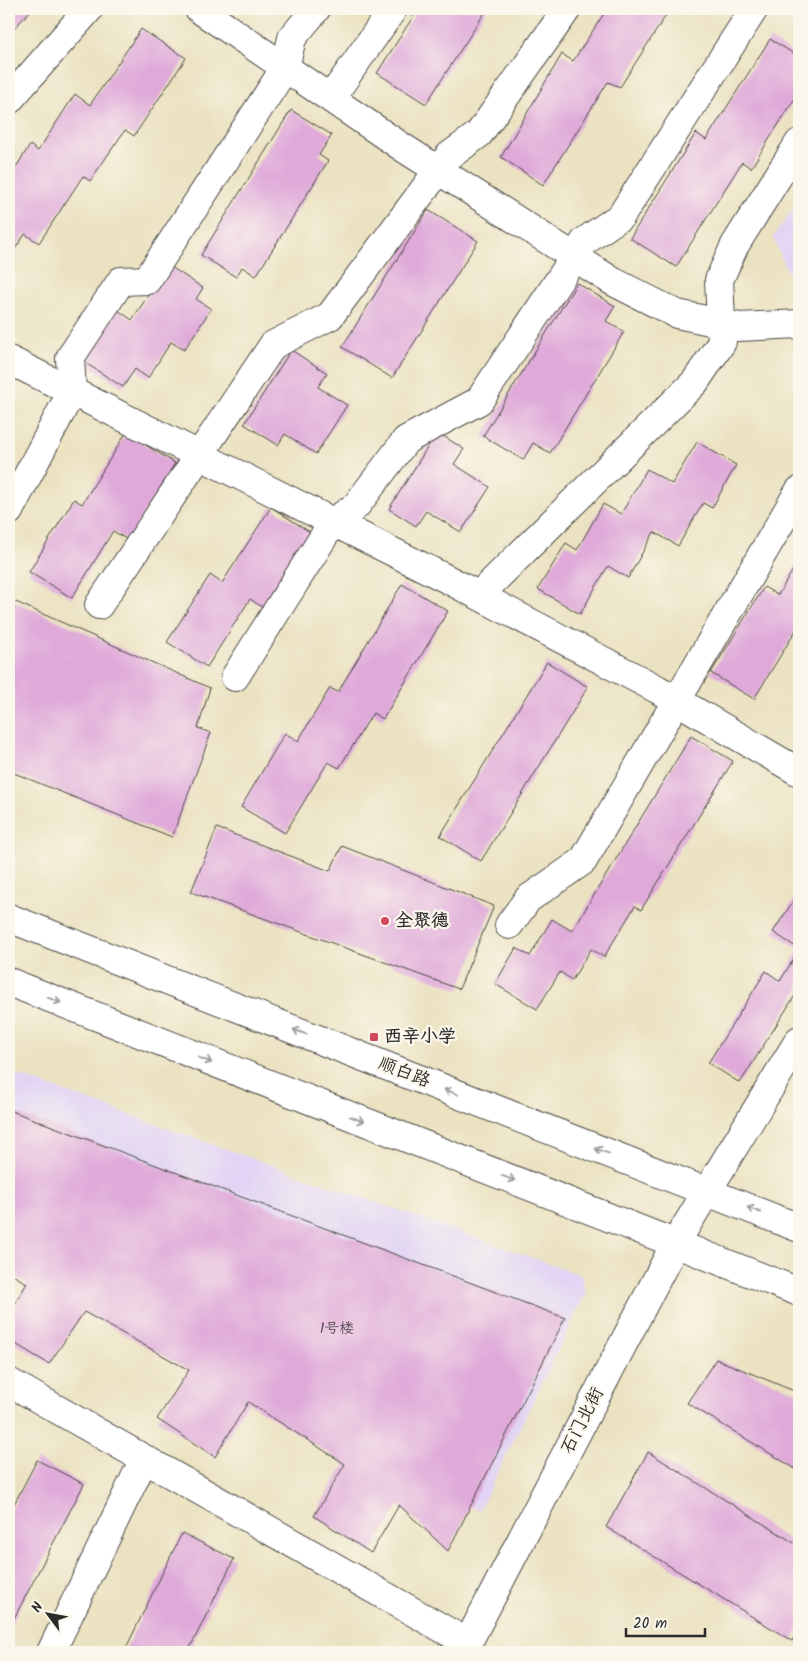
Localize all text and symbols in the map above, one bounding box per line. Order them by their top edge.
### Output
place label: 全聚德 [395,907,449,936]
marker: 全聚德 [379,915,391,927]
one-way arrow [46,996,61,1005]
place label: 西辛小学 [384,1023,456,1052]
one-way arrow [293,1027,308,1037]
marker: 西辛小学 [368,1031,380,1043]
street label: 顺白路 [374,1050,434,1096]
one-way arrow [198,1056,213,1065]
one-way arrow [444,1087,459,1096]
one-way arrow [348,1115,364,1124]
one-way arrow [595,1146,610,1155]
one-way arrow [500,1174,515,1184]
one-way arrow [747,1205,762,1214]
house number: 1号楼 [320,1317,354,1341]
street label: 石门北街 [554,1382,612,1460]
north arrow [22,1588,72,1638]
text: N [26,1598,50,1617]
scale bar [626,1606,704,1638]
text: 20 m [633,1612,667,1636]

